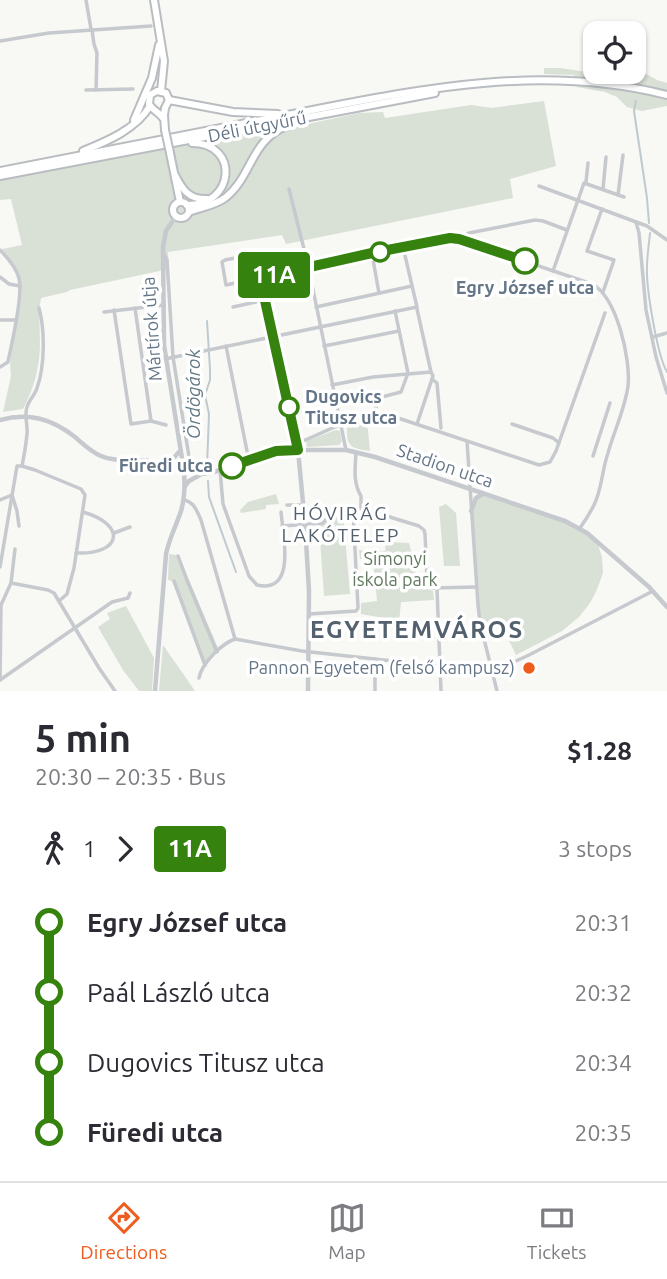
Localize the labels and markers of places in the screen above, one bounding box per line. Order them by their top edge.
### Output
unlabelled marker [370,242,390,262]
marker: Egry József utca [512,248,538,274]
place label: Egry József utca [456,277,594,297]
place label: Dugovics Titusz utca [305,386,397,427]
marker: Dugovics Titusz utca [279,397,299,417]
marker: Füredi utca [219,453,245,479]
place label: Füredi utca [119,455,213,475]
place label: Pannon Egyetem (felső kampusz) [248,657,515,678]
marker: Pannon Egyetem (felső kampusz) [521,660,537,676]

